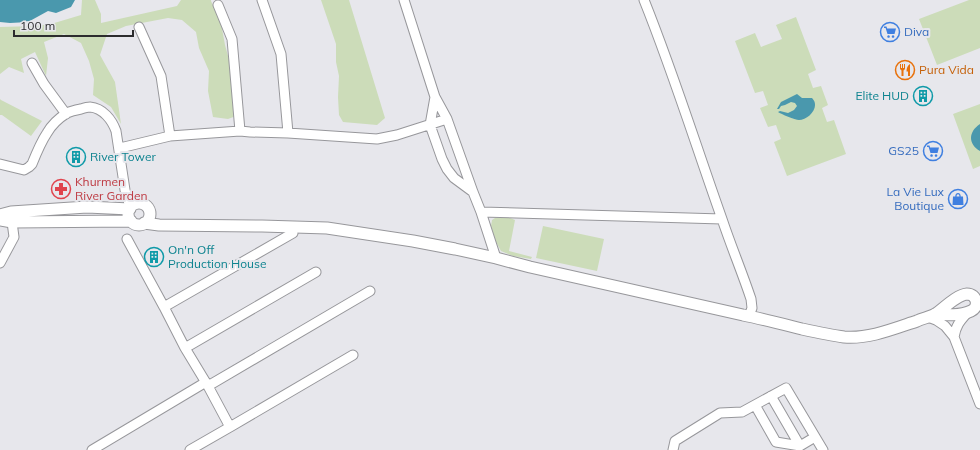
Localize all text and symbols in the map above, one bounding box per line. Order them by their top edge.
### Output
scale bar [14,12,133,38]
text: 100 m [20,18,55,33]
supermarket icon: Diva [879,21,901,43]
place label: Diva [904,24,929,39]
restaurant icon: Pura Vida [894,59,916,81]
place label: Pura Vida [919,62,974,77]
building icon: Elite HUD [912,85,934,107]
place label: Elite HUD [856,88,909,103]
supermarket icon: GS25 [922,140,944,162]
place label: GS25 [888,143,919,158]
building icon: River Tower [65,146,87,168]
place label: River Tower [90,149,156,164]
place label: Khurmen River Garden [75,174,147,203]
pharmacy icon: Khurmen River Garden [50,178,72,200]
place label: La Vie Lux Boutique [886,184,945,213]
shop icon: La Vie Lux Boutique [947,188,969,210]
place label: On'n Off Production House [168,242,266,271]
building icon: On'n Off Production House [143,246,165,268]

